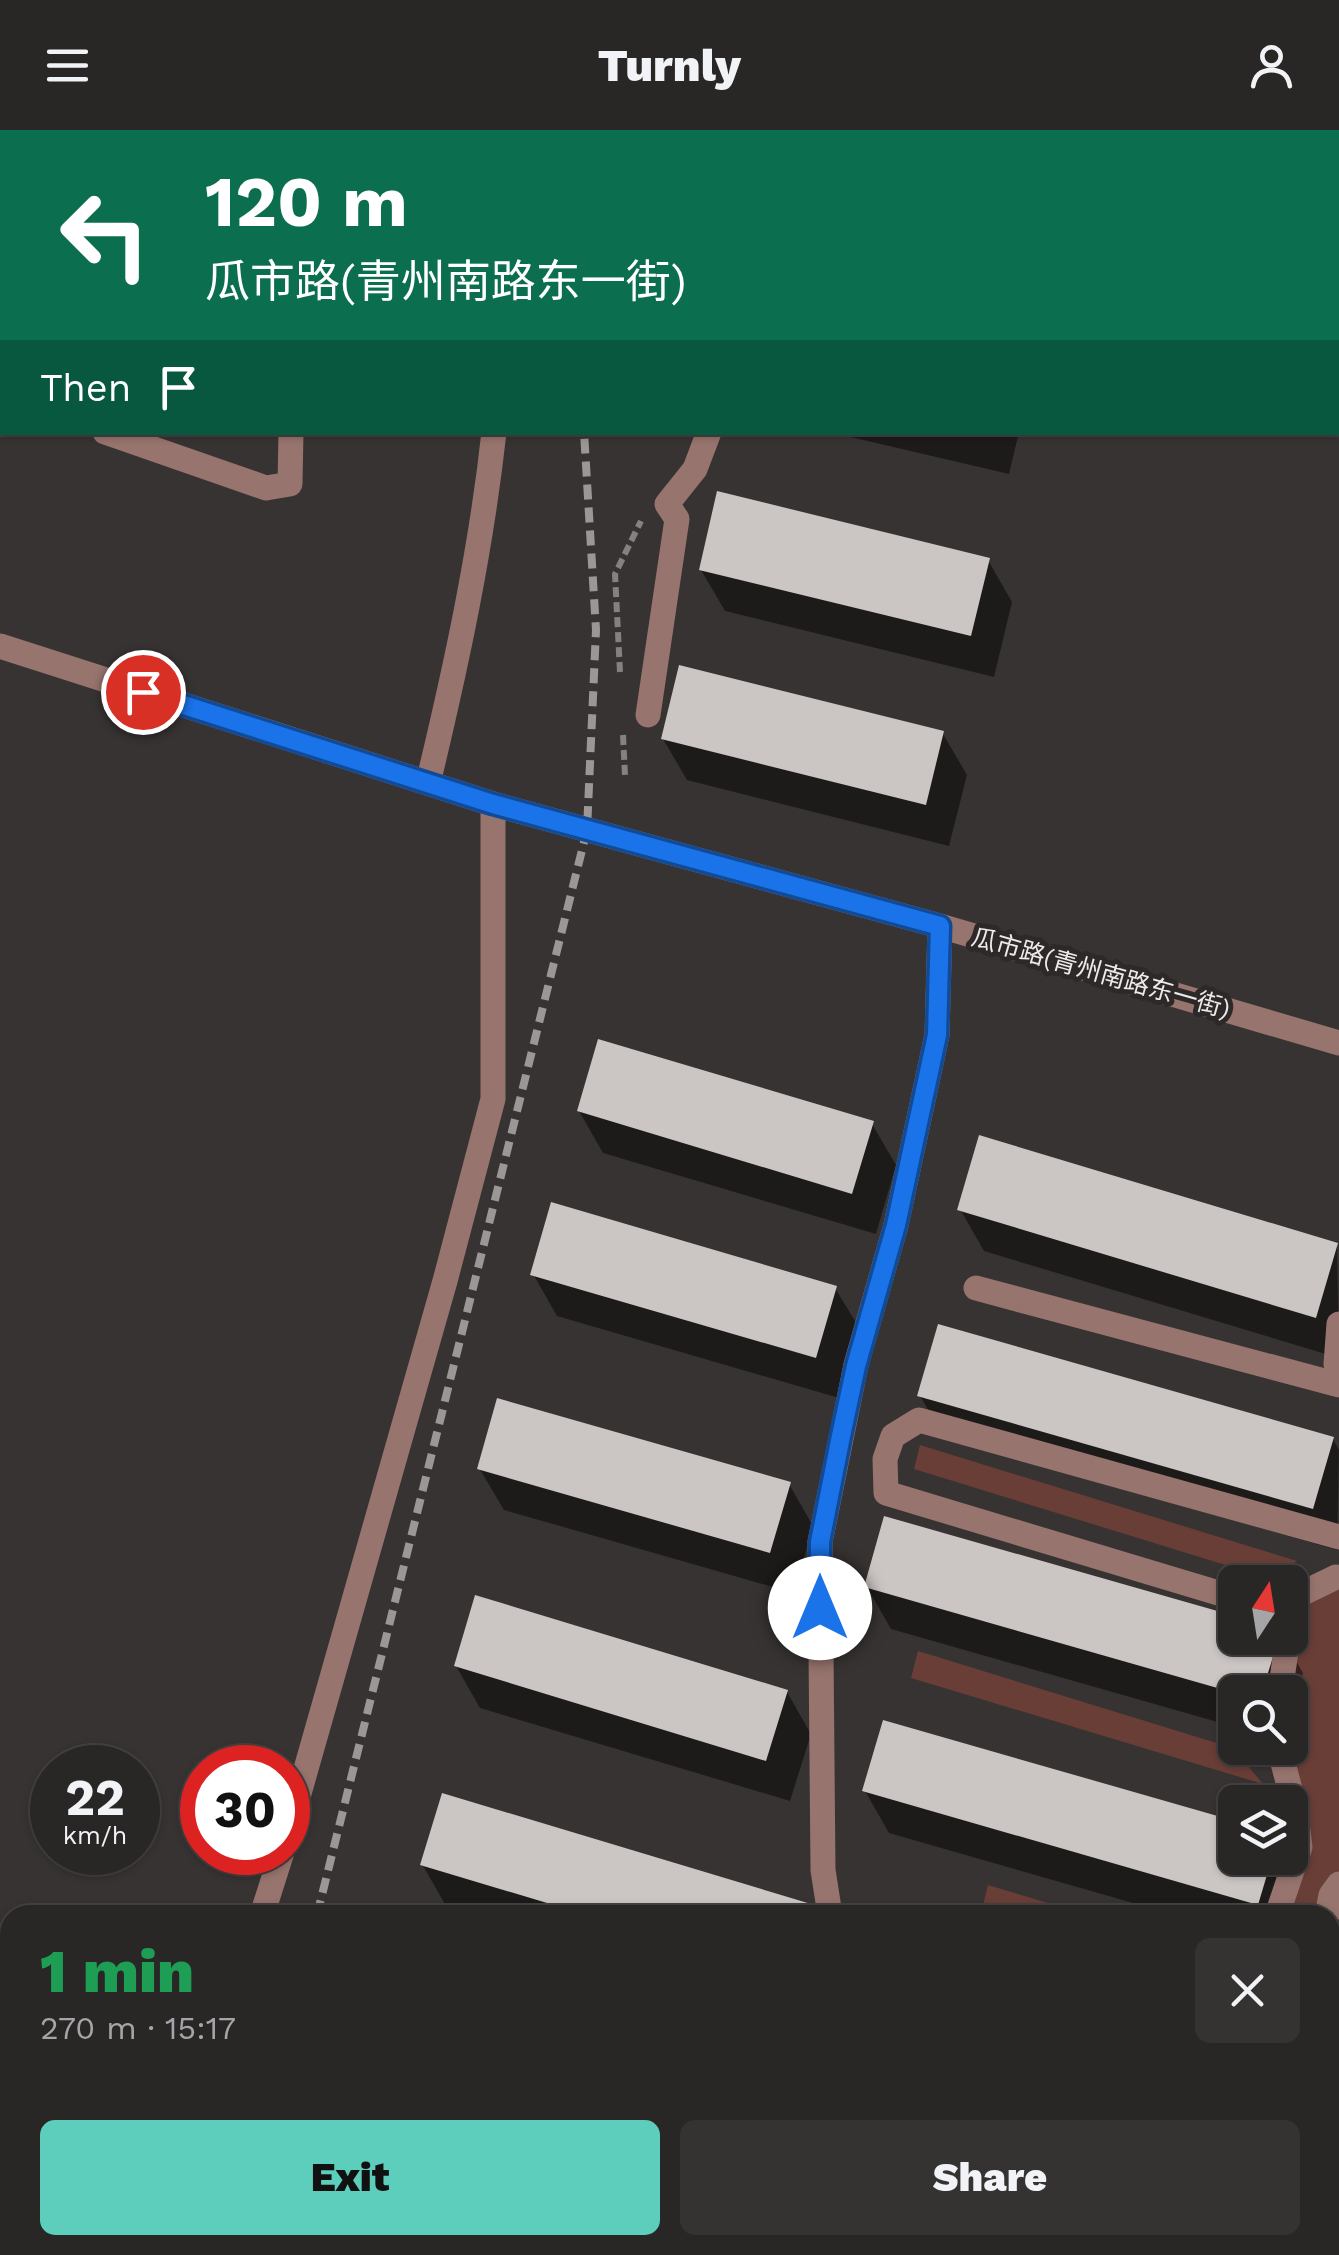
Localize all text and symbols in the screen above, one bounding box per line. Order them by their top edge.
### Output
icon: menu [40,38,95,93]
icon: person [1244,38,1299,93]
text: Turnly [598,39,741,92]
text: 120 m [205,161,408,243]
icon: left [40,170,170,300]
text: 瓜市路(青州南路东一街) [205,255,687,308]
icon: arrive [151,360,206,415]
text: Then [40,366,131,410]
pin [101,650,186,735]
icon: arrive [116,665,171,720]
street label: 瓜市路(青州南路东一街) [968,922,1234,1024]
position arrow [768,1556,872,1660]
north arrow [1218,1565,1308,1655]
map controls [1218,1565,1308,1875]
button: search [1218,1675,1308,1765]
speed limit sign: 30 [180,1745,310,1875]
text: 22 [65,1768,125,1827]
button: layers [1218,1785,1308,1875]
text: km/h [63,1821,127,1850]
text: 1 min [40,1936,194,2007]
button: close [1195,1938,1300,2043]
text: 270 m · 15:17 [40,2009,236,2047]
button: Exit [40,2120,660,2235]
button: Share [680,2120,1300,2235]

